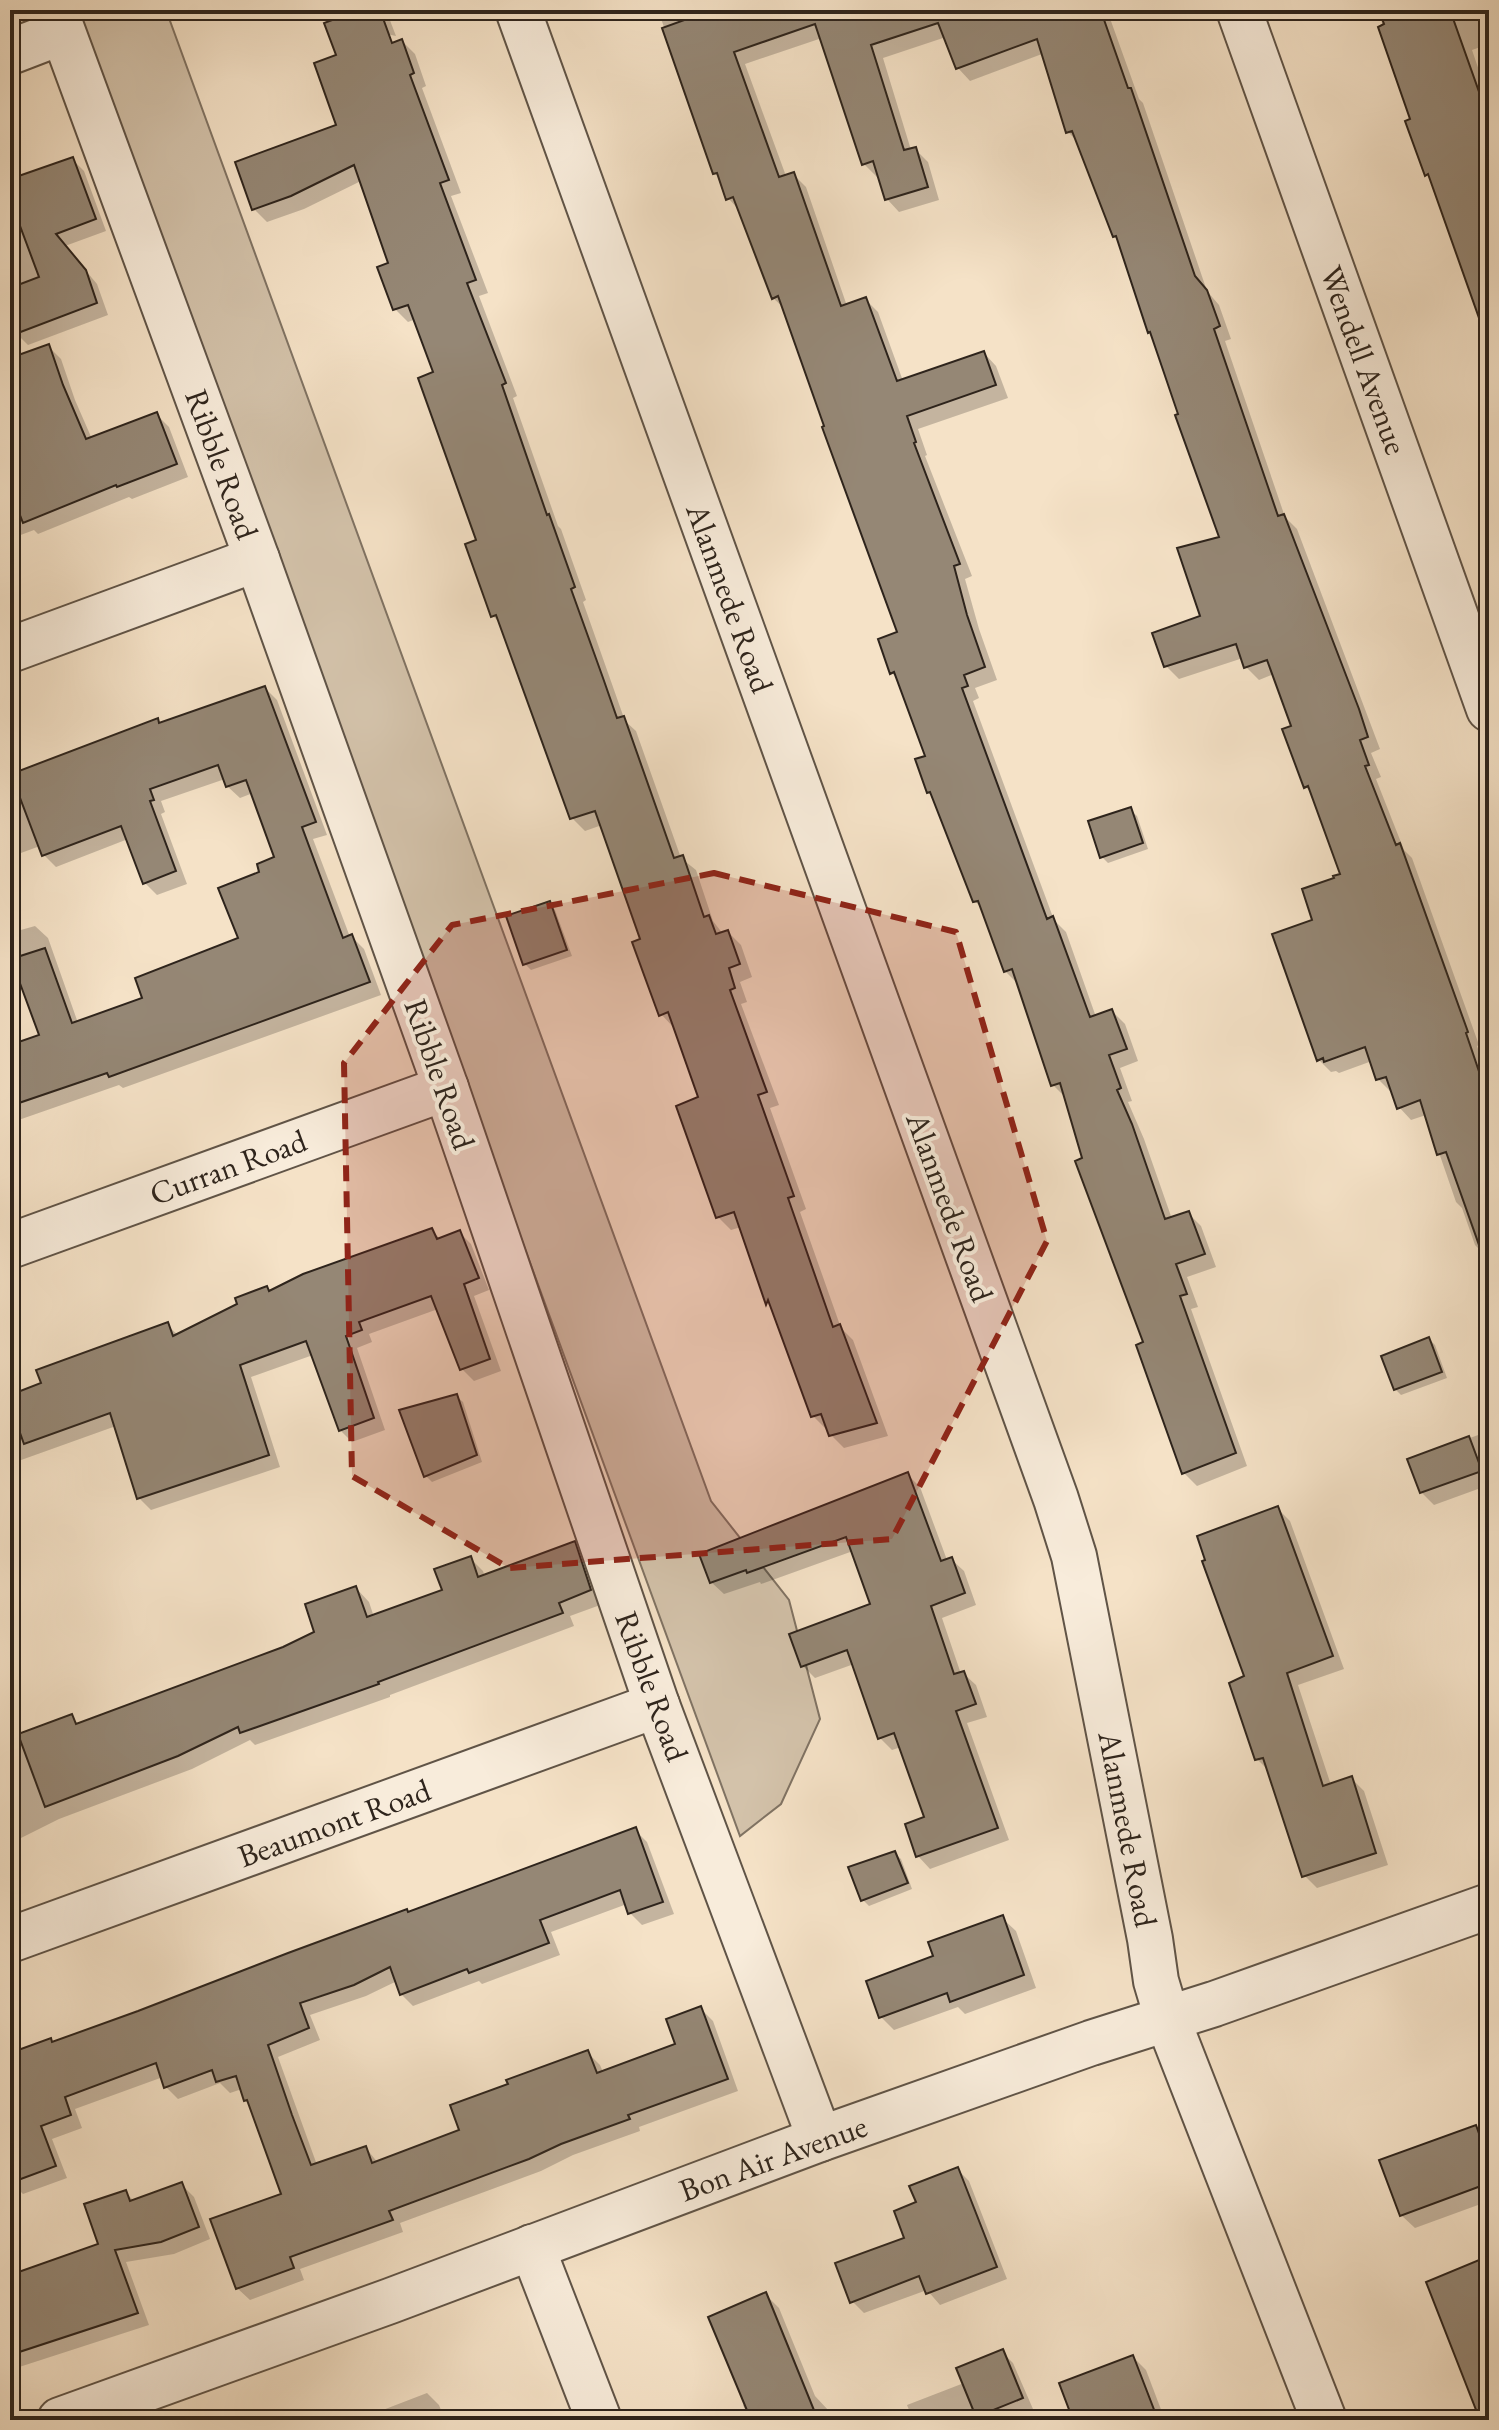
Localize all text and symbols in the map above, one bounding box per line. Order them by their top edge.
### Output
street label: Wendell Avenue [1310,260,1418,460]
street label: Ribble Road [175,383,269,546]
street label: Alanmede Road [676,497,784,699]
street label: Ribble Road [395,993,486,1156]
street label: Alanmede Road [896,1106,1004,1308]
street label: Curran Road [144,1119,313,1215]
street label: Ribble Road [605,1605,699,1768]
street label: Alanmede Road [1088,1727,1168,1931]
street label: Beaumont Road [232,1768,437,1877]
street label: Bon Air Avenue [673,2105,873,2211]

